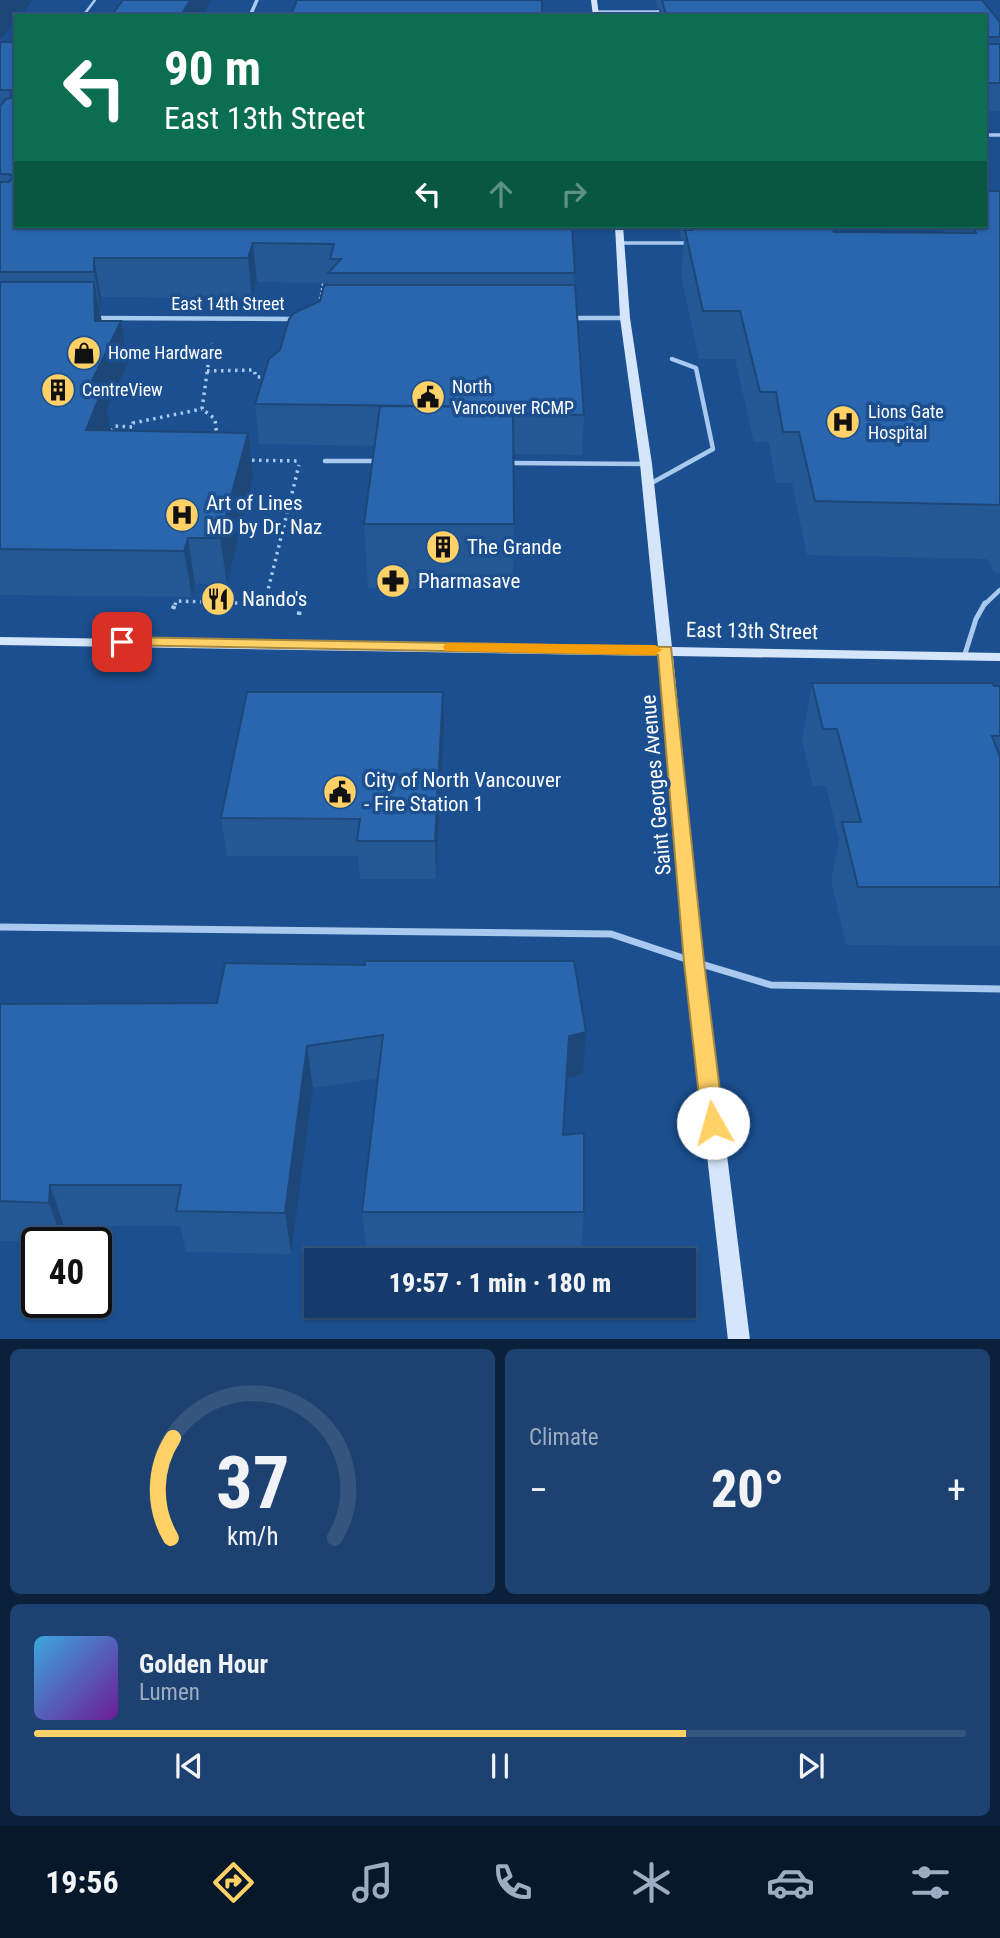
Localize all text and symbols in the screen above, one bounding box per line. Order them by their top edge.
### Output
text: 90 m [164,40,261,97]
icon: left [49,42,140,133]
text: East 13th Street [164,99,365,137]
icon: left [409,175,447,213]
icon: ahead [482,175,520,213]
icon: right [555,175,593,213]
street label: East 14th Street [171,293,285,314]
shop icon: Home Hardware [65,334,103,372]
place label: Home Hardware [108,342,222,363]
building icon: CentreView [39,371,77,409]
place label: North Vancouver RCMP [452,376,574,418]
public building icon: North Vancouver RCMP [409,378,447,416]
place label: CentreView [82,379,163,400]
place label: Lions Gate Hospital [868,401,944,443]
hospital icon: Lions Gate Hospital [824,403,862,441]
place label: Art of Lines MD by Dr. Naz [206,491,322,539]
hospital icon: Art of Lines MD by Dr. Naz [163,496,201,534]
building icon: The Grande [424,528,462,566]
place label: The Grande [467,535,562,559]
pharmacy icon: Pharmasave [374,562,412,600]
place label: Pharmasave [418,569,520,593]
restaurant icon: Nando's [199,580,237,618]
place label: Nando's [242,587,307,611]
pin [92,612,152,672]
street label: East 13th Street [686,618,818,644]
icon: arrive [103,623,141,661]
street label: Saint Georges Avenue [636,694,676,876]
place label: City of North Vancouver - Fire Station 1 [364,768,561,816]
public building icon: City of North Vancouver - Fire Station 1 [321,773,359,811]
position arrow [676,1086,750,1160]
speed limit sign: 40 [21,1227,112,1318]
text: 19:57 · 1 min · 180 m [389,1268,611,1298]
text: Climate [529,1424,599,1451]
text: 37 [216,1440,289,1526]
text: 20° [711,1459,784,1520]
text: − [529,1468,548,1512]
text: + [947,1468,966,1512]
text: km/h [227,1521,278,1550]
text: Golden Hour [139,1649,268,1679]
text: Lumen [139,1679,200,1706]
icon: previous [170,1747,208,1785]
icon: pause [481,1747,519,1785]
icon: next [792,1747,830,1785]
icon: directions [209,1858,258,1907]
icon: music [348,1858,397,1907]
icon: phone [488,1858,537,1907]
icon: climate [627,1858,676,1907]
icon: car [766,1858,815,1907]
icon: filters [906,1858,955,1907]
text: 19:56 [45,1863,119,1901]

